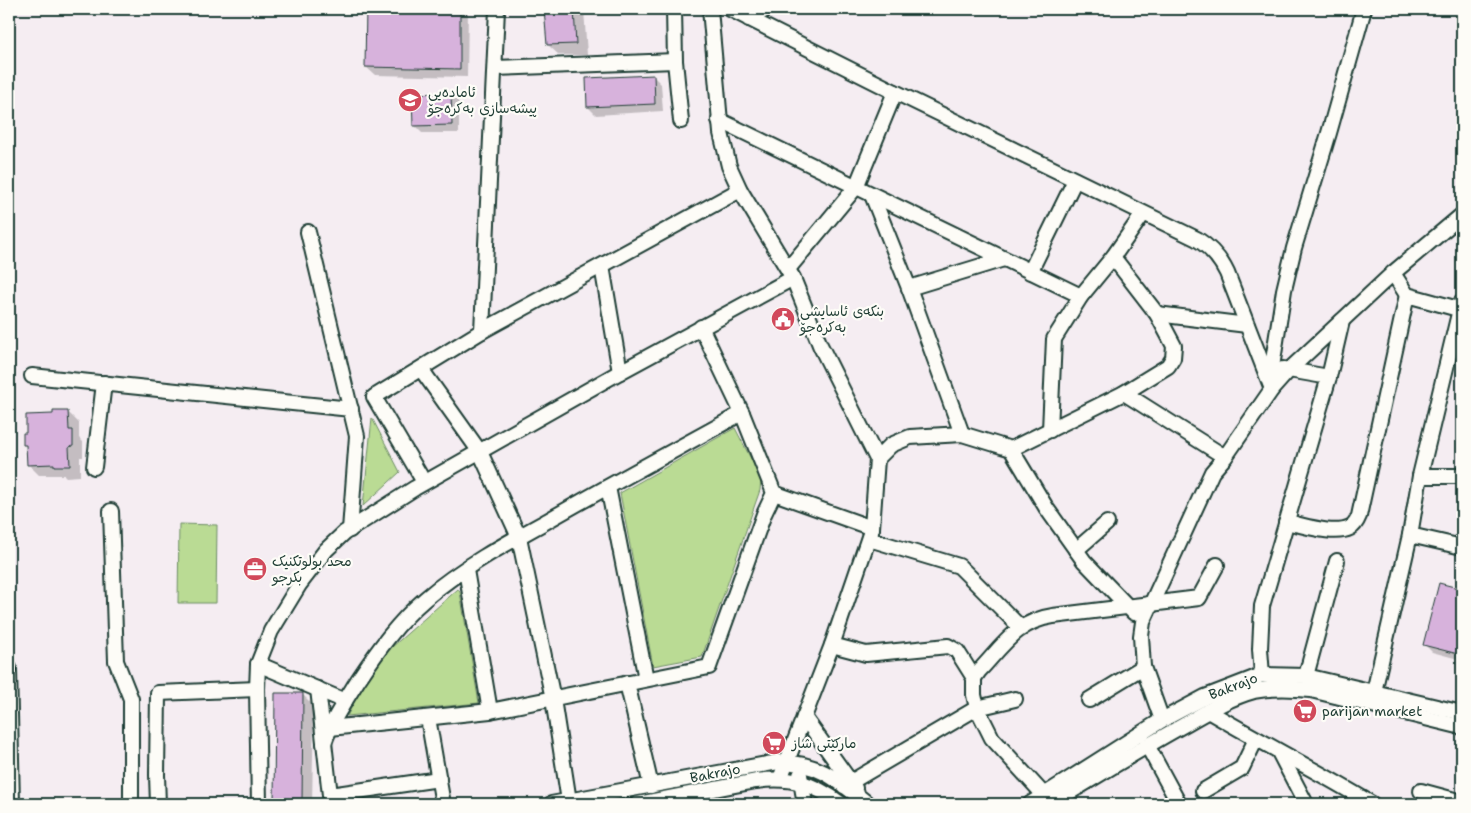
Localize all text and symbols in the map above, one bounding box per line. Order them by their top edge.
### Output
place label: ئامادەیی پیشەسازی بەکرەجۆ [427,83,537,118]
school or university icon: ئامادەیی پیشەسازی بەکرەجۆ [397,87,423,113]
place label: بنکەی ئاسایشی بەکرەجۆ [799,302,884,336]
public building icon: بنکەی ئاسایشی بەکرەجۆ [770,306,796,332]
place label: محد بولوتکنیک بکرجو [271,552,352,586]
office icon: محد بولوتکنیک بکرجو [242,556,268,582]
street label: Bakrajo [1206,668,1260,704]
supermarket icon: parijan market [1292,698,1318,724]
place label: parijan market [1322,702,1422,720]
supermarket icon: مارکێتی شاز [761,730,787,756]
place label: مارکێتی شاز [791,734,856,752]
street label: Bakrajo [688,759,742,787]

